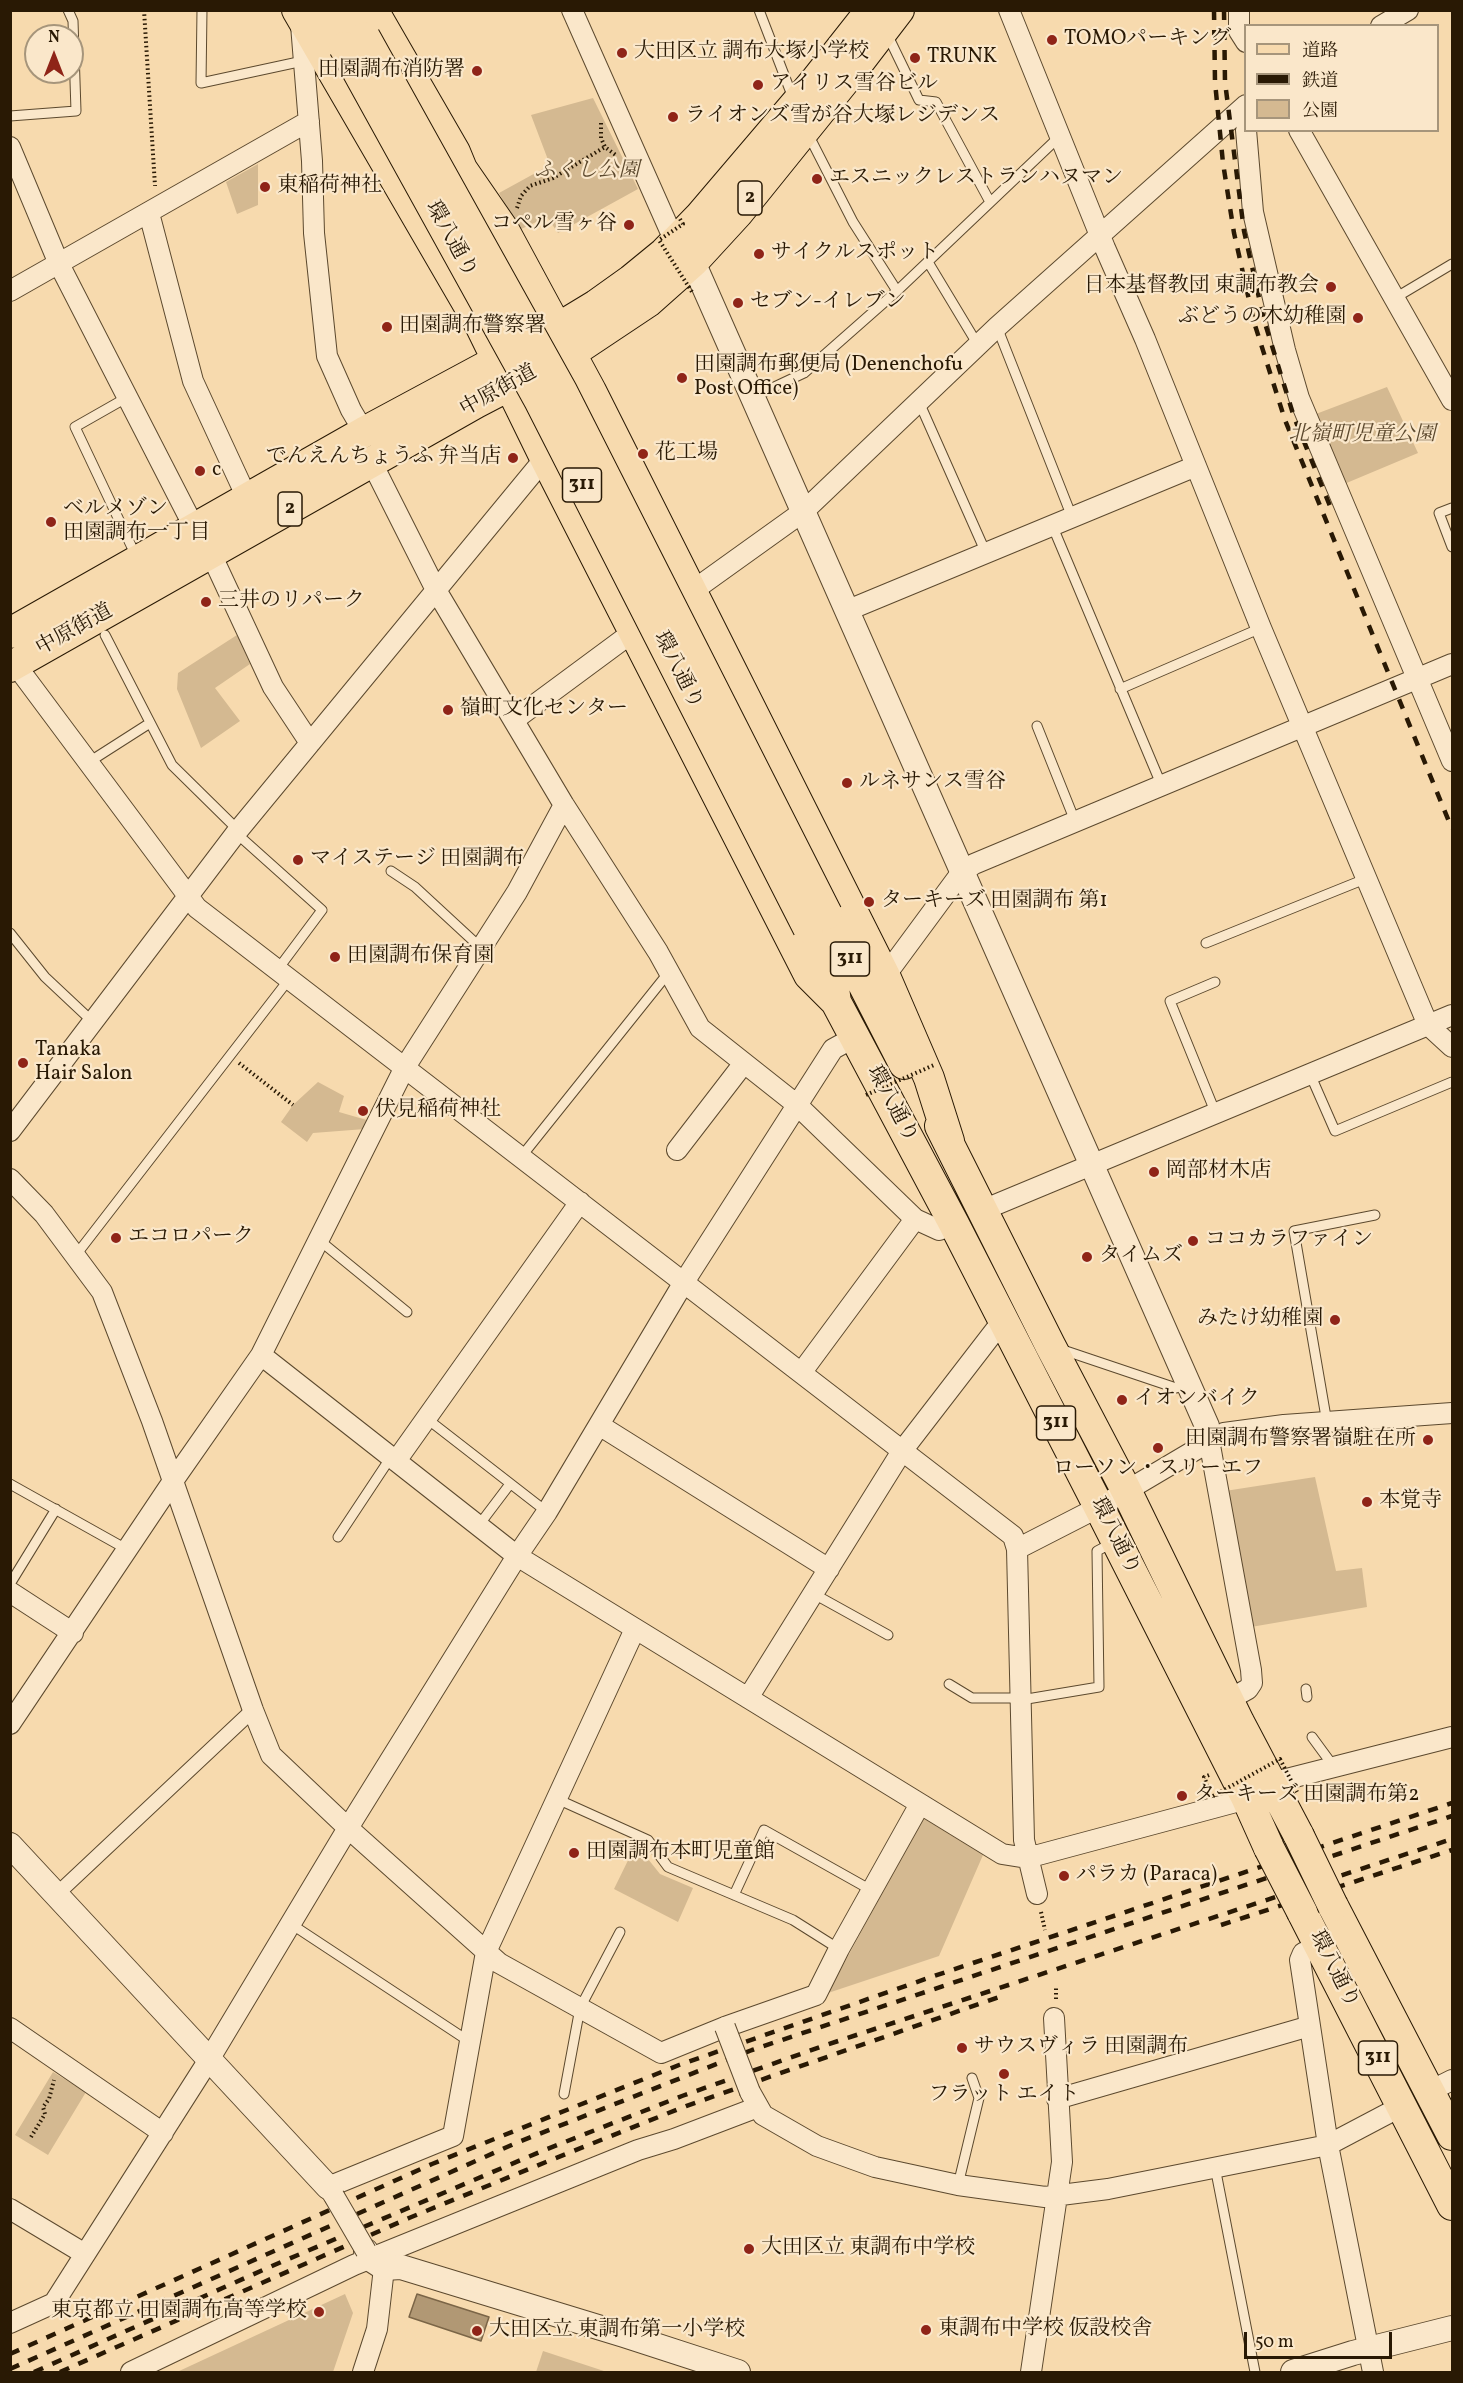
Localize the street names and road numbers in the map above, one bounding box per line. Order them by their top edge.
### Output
road number: 2 [738,181,762,215]
street label: 環八通り [419,197,481,283]
street label: 中原街道 [456,361,542,423]
road number: 311 [562,468,602,502]
road number: 2 [278,492,302,526]
street label: 中原街道 [32,600,118,662]
street label: 環八通り [647,628,707,714]
road number: 311 [830,942,870,976]
street label: 環八通り [860,1062,922,1148]
road number: 311 [1036,1406,1076,1440]
street label: 環八通り [1084,1494,1144,1580]
street label: 環八通り [1303,1927,1363,2013]
road number: 311 [1358,2041,1398,2075]

